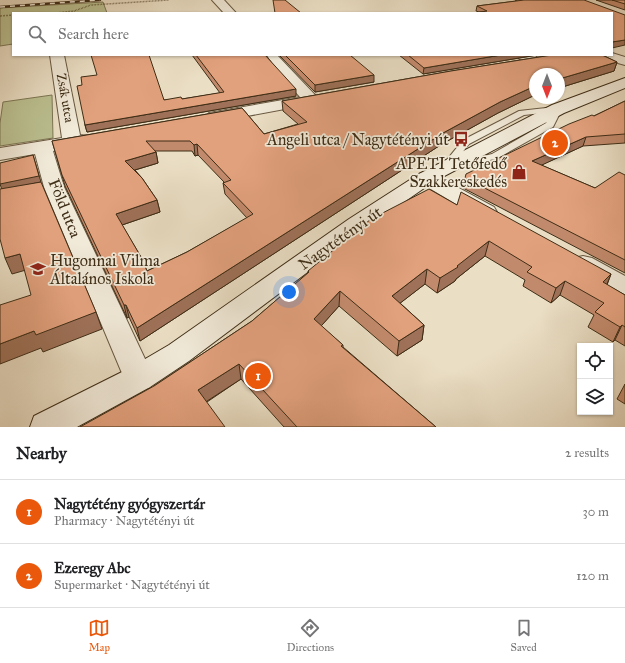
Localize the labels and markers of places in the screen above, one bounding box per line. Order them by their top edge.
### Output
pin: 2 [542,128,568,158]
place label: Angeli utca / Nagytétényi út [266,130,449,150]
bus stop icon: Angeli utca / Nagytétényi út [452,130,470,148]
place label: APETI Tetőfedő Szakkereskedés [395,154,508,191]
shop icon: APETI Tetőfedő Szakkereskedés [510,163,528,181]
place label: Hugonnai Vilma Általános Iskola [49,251,160,288]
school or university icon: Hugonnai Vilma Általános Iskola [29,260,47,278]
pin: 1 [245,361,271,391]

